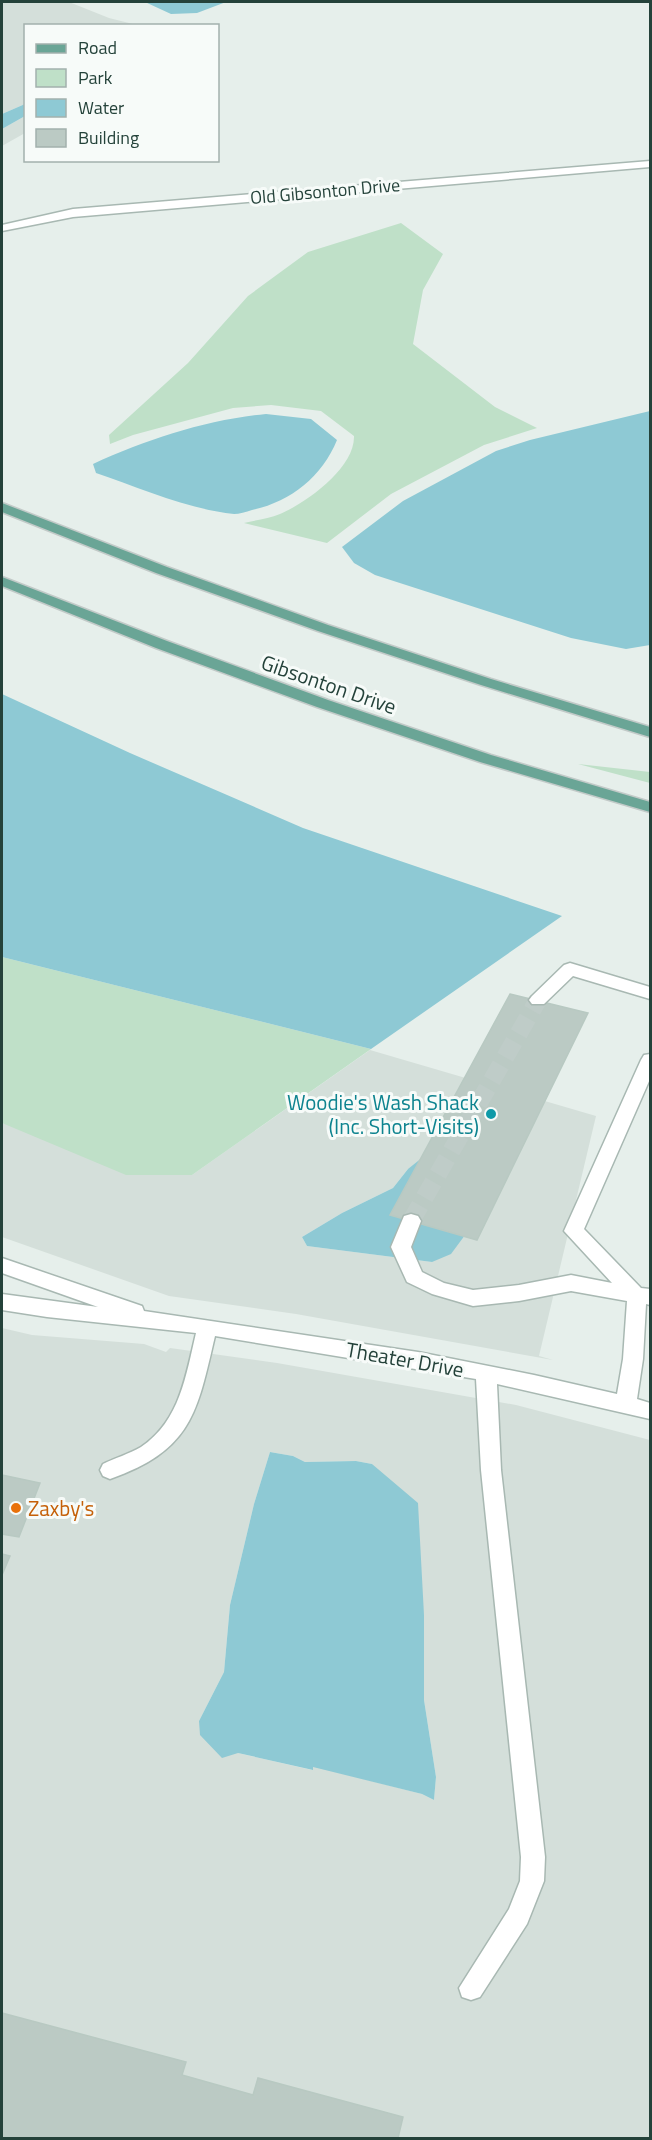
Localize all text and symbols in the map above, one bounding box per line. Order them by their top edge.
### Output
legend [24,24,219,162]
text: Road [78,34,117,61]
text: Park [78,64,113,91]
text: Water [78,94,124,121]
text: Building [78,124,139,151]
street label: Old Gibsonton Drive [249,171,401,211]
street label: Gibsonton Drive [257,646,401,722]
place label: Woodie's Wash Shack (Inc. Short-Visits) [287,1086,479,1142]
marker: Woodie's Wash Shack (Inc. Short-Visits) [484,1107,498,1121]
street label: Theater Drive [344,1333,466,1385]
place label: Zaxby's [28,1492,94,1524]
marker: Zaxby's [9,1501,23,1515]

